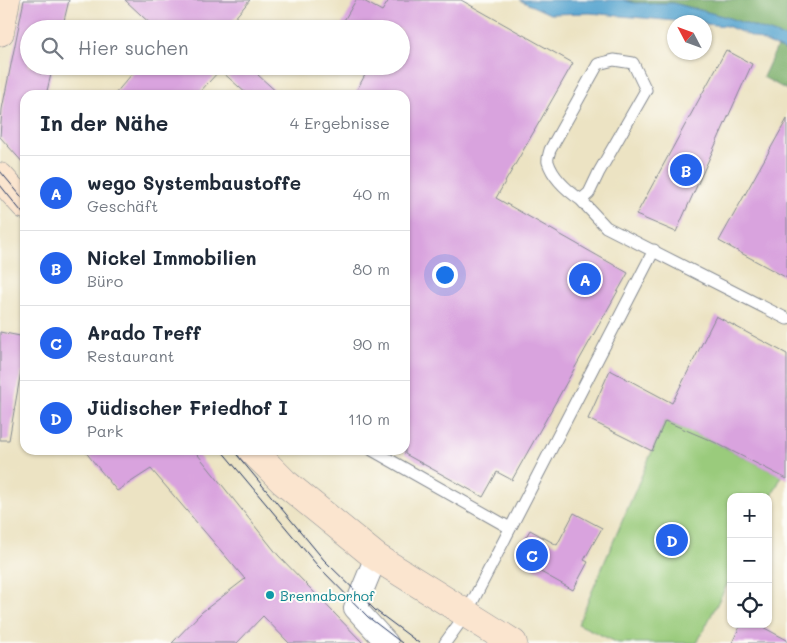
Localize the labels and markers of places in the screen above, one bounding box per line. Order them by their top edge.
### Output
pin: B [670,151,702,189]
pin: A [569,260,601,298]
pin: D [656,521,688,559]
pin: C [516,536,548,574]
place label: Brennaborhof [280,586,375,605]
marker: Brennaborhof [264,589,276,601]

